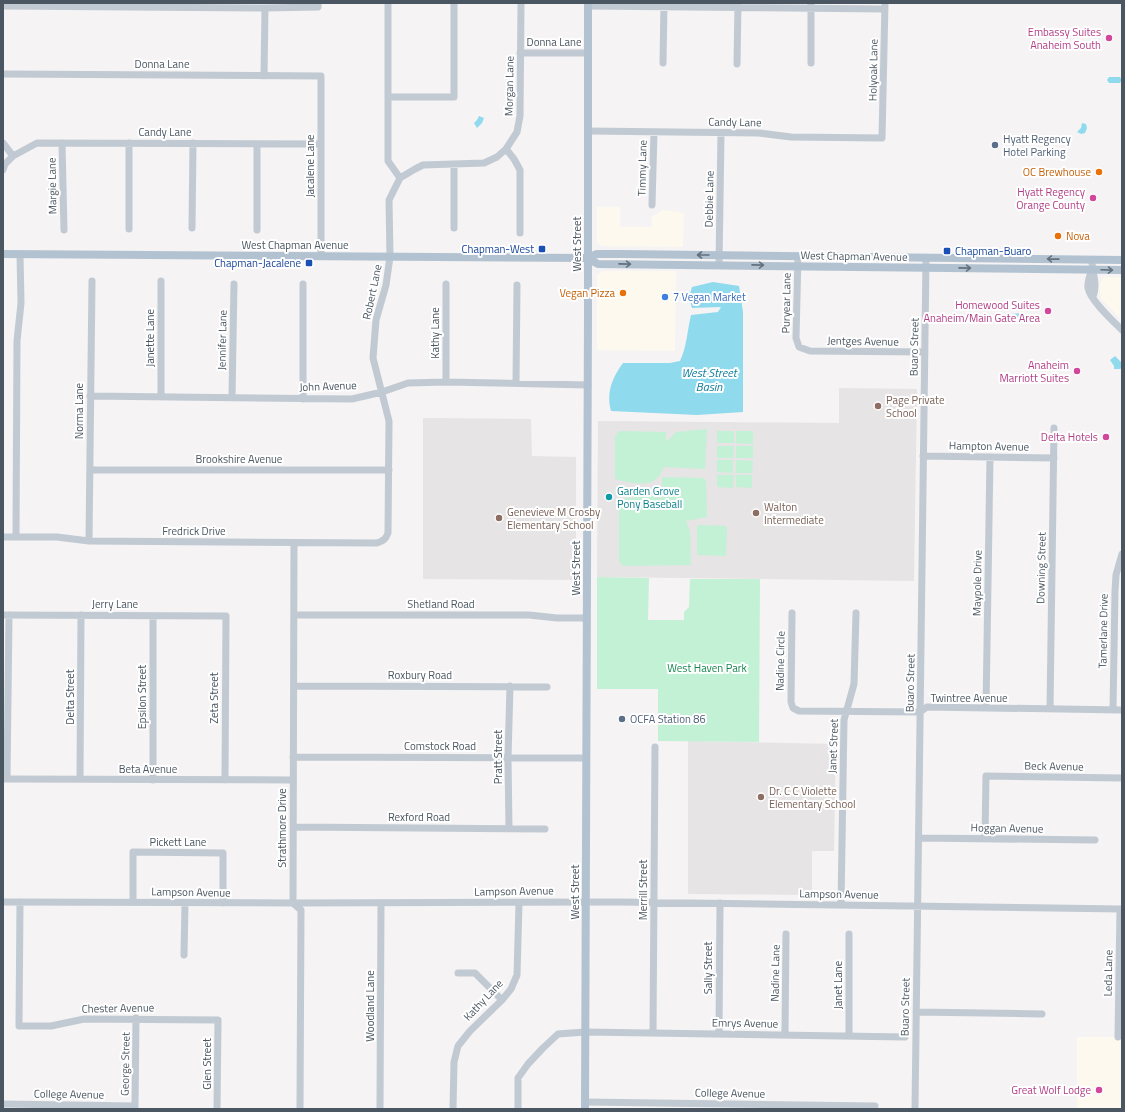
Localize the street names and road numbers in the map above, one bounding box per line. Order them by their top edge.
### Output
street label: Donna Lane [527,34,582,50]
street label: Holyoak Lane [864,38,882,101]
street label: Morgan Lane [500,55,518,116]
street label: Donna Lane [135,56,190,72]
street label: Candy Lane [708,114,762,130]
street label: Candy Lane [138,124,192,140]
street label: Jacalene Lane [302,134,318,198]
street label: Timmy Lane [634,139,650,196]
street label: Margie Lane [43,157,60,215]
street label: Debbie Lane [701,170,718,228]
street label: West Street [569,216,585,271]
street label: West Chapman Avenue [241,237,349,253]
street label: West Chapman Avenue [800,247,908,265]
street label: Robert Lane [358,262,386,321]
street label: Puryear Lane [777,272,795,334]
street label: Kathy Lane [427,307,443,359]
street label: Janette Lane [142,309,158,367]
street label: Jennifer Lane [213,309,231,370]
street label: Buaro Street [905,318,923,376]
street label: Jentges Avenue [827,332,899,350]
street label: John Avenue [299,377,357,395]
street label: Norma Lane [71,382,87,439]
street label: Hampton Avenue [949,437,1030,455]
street label: Brookshire Avenue [196,451,283,467]
street label: Fredrick Drive [162,523,226,539]
street label: Downing Street [1032,532,1050,604]
street label: West Street [568,540,584,595]
street label: Maypole Drive [968,549,986,616]
street label: Tamerlane Drive [1094,593,1112,669]
street label: Jerry Lane [92,596,139,612]
street label: Shetland Road [407,596,475,612]
street label: Nadine Circle [771,630,789,691]
street label: Buaro Street [901,654,919,712]
street label: Epsilon Street [134,665,150,729]
street label: Roxbury Road [388,667,452,683]
street label: Delta Street [62,669,78,725]
street label: Zeta Street [206,672,222,724]
street label: Twintree Avenue [930,690,1008,706]
street label: Janet Street [824,718,842,774]
street label: Pratt Street [490,730,506,784]
street label: Comstock Road [404,738,476,754]
street label: Beck Avenue [1024,757,1084,775]
street label: Beta Avenue [119,761,178,777]
street label: Strathmore Drive [274,788,290,868]
street label: Rexford Road [388,809,450,825]
street label: Hoggan Avenue [970,819,1044,837]
street label: Pickett Lane [150,834,207,850]
street label: Merrill Street [635,860,651,920]
street label: West Street [567,864,583,919]
street label: Lampson Avenue [474,882,554,900]
street label: Lampson Avenue [151,883,231,901]
street label: Lampson Avenue [799,885,879,903]
street label: Sally Street [700,942,716,994]
street label: Nadine Lane [767,944,784,1002]
street label: Leda Lane [1100,949,1116,997]
street label: Janet Lane [830,960,846,1009]
street label: Woodland Lane [362,970,378,1042]
street label: Kathy Lane [460,975,507,1024]
street label: Buaro Street [896,978,914,1036]
street label: Chester Avenue [82,999,155,1017]
street label: Emrys Avenue [712,1014,779,1032]
street label: George Street [116,1032,134,1096]
street label: Glen Street [199,1038,215,1090]
street label: College Avenue [695,1084,766,1102]
street label: College Avenue [34,1085,105,1103]

